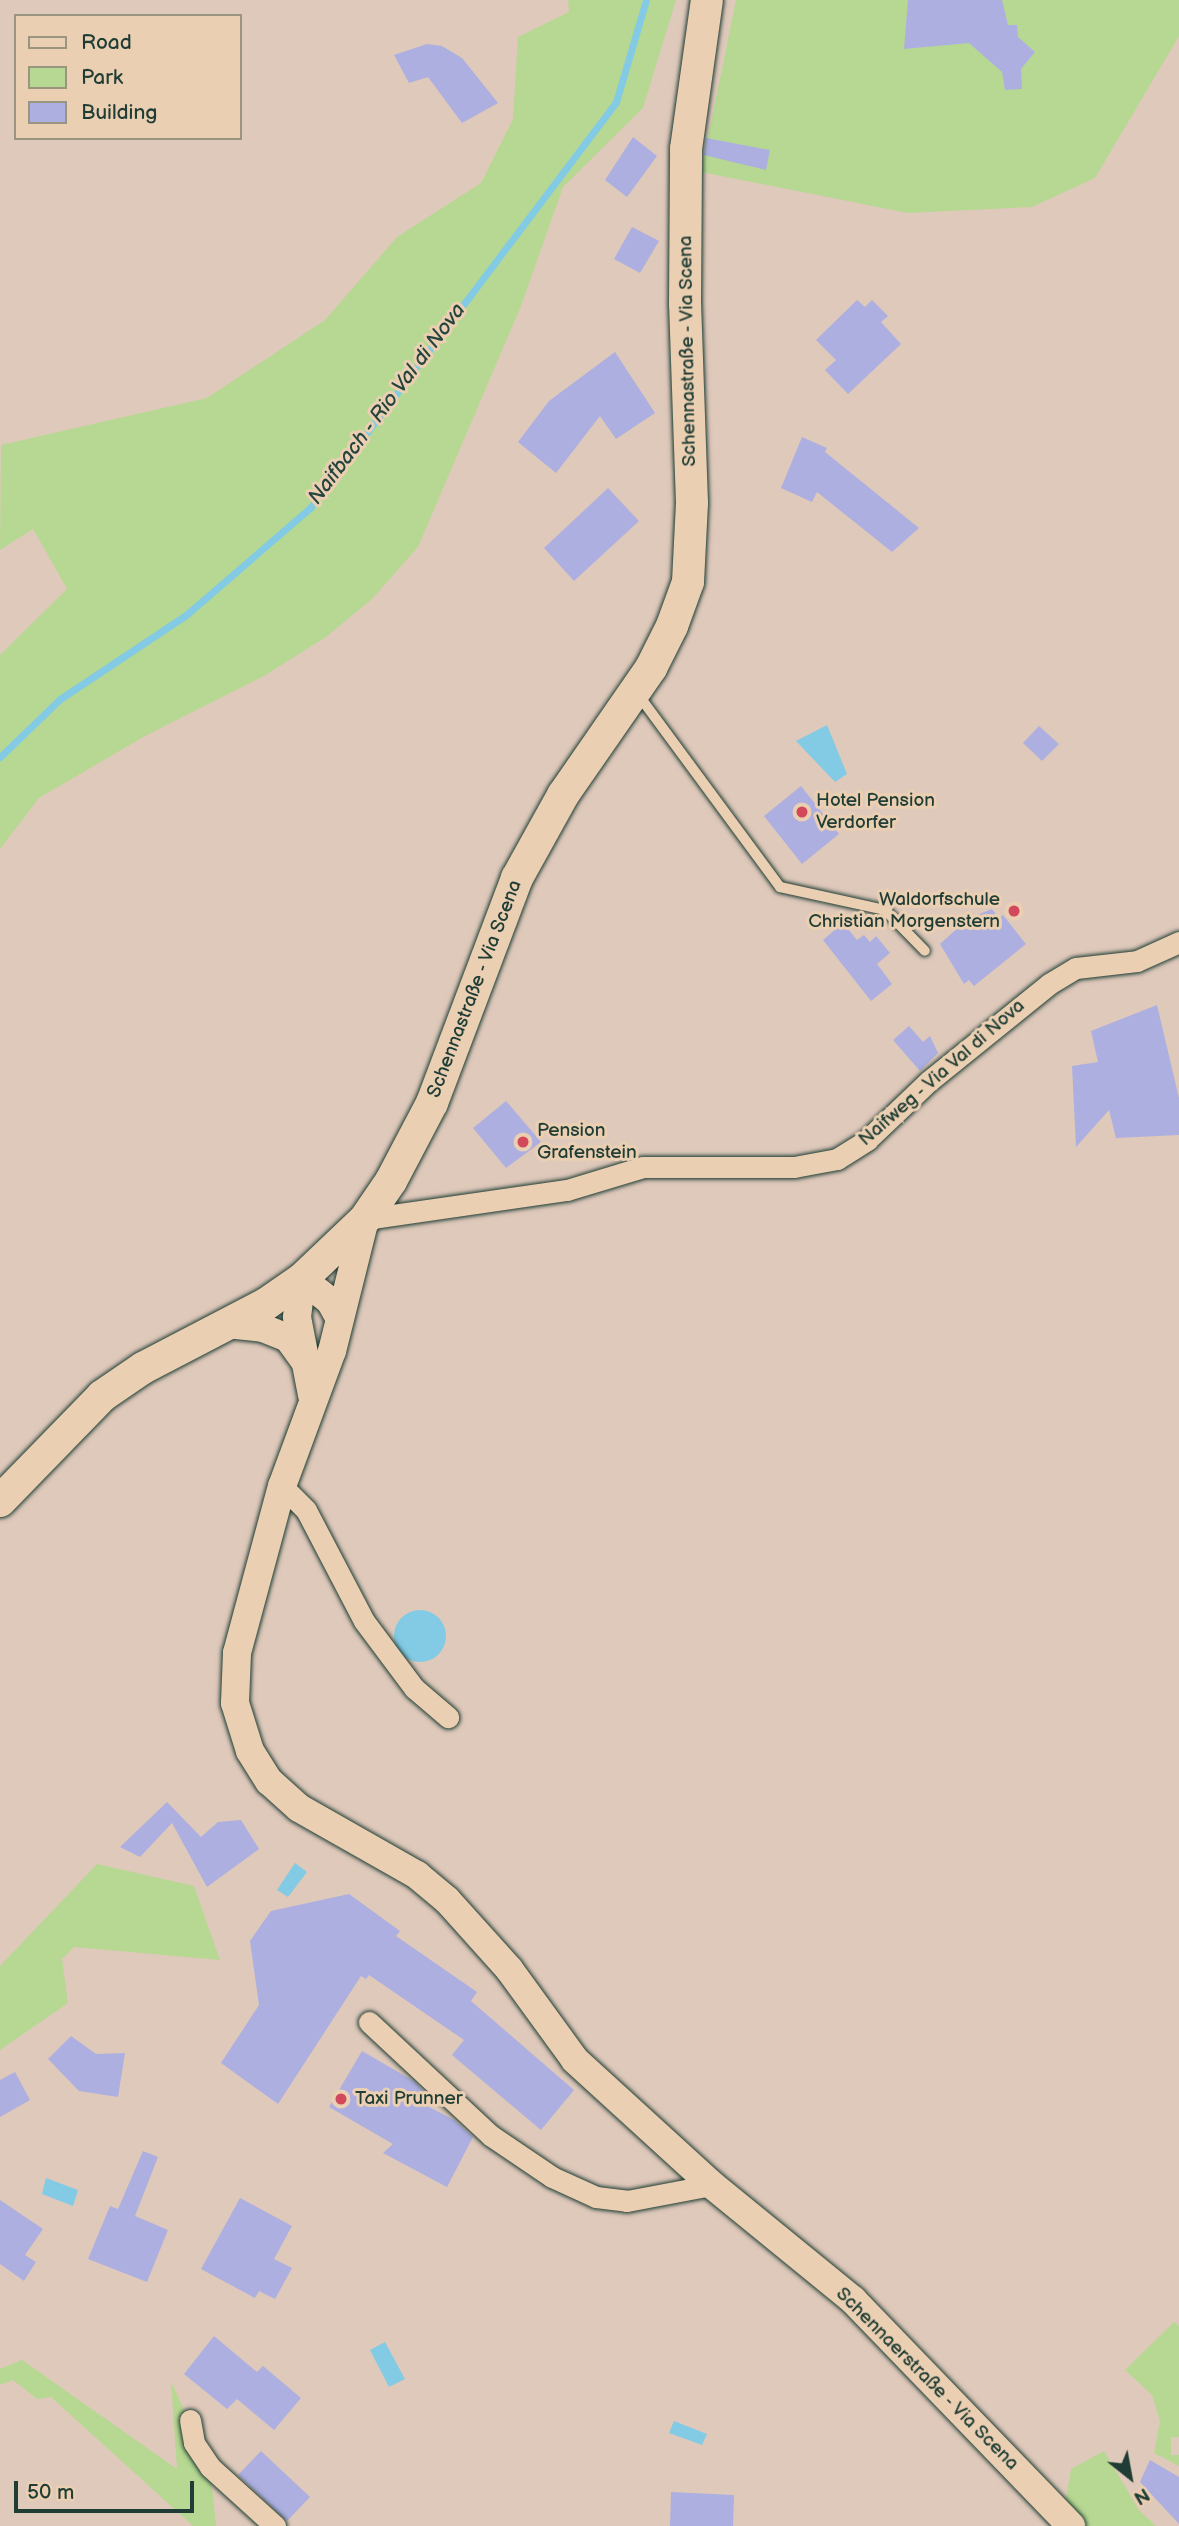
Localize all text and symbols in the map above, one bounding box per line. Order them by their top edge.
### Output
legend [14,14,242,140]
text: Road [81,30,132,55]
text: Park [81,65,123,90]
text: Building [81,100,157,125]
street label: Schennastraße - Via Scena [675,234,701,468]
water label: Naifbach - Rio Val di Nova [302,297,472,511]
place label: Hotel Pension Verdorfer [816,790,935,834]
marker: Hotel Pension Verdorfer [794,804,810,820]
street label: Schennastraße - Via Scena [423,876,527,1102]
place label: Waldorfschule Christian Morgenstern [808,889,1000,933]
marker: Waldorfschule Christian Morgenstern [1006,903,1022,919]
street label: Naifweg - Via Val di Nova [853,994,1031,1152]
place label: Pension Grafenstein [537,1120,637,1164]
marker: Pension Grafenstein [515,1134,531,1150]
place label: Taxi Prunner [355,2088,463,2110]
marker: Taxi Prunner [333,2091,349,2107]
street label: Schennaerstraße - Via Scena [830,2282,1024,2476]
north arrow [1095,2442,1165,2512]
scale bar [18,2466,198,2510]
text: 50 m [27,2480,74,2505]
text: N [1129,2482,1153,2509]

